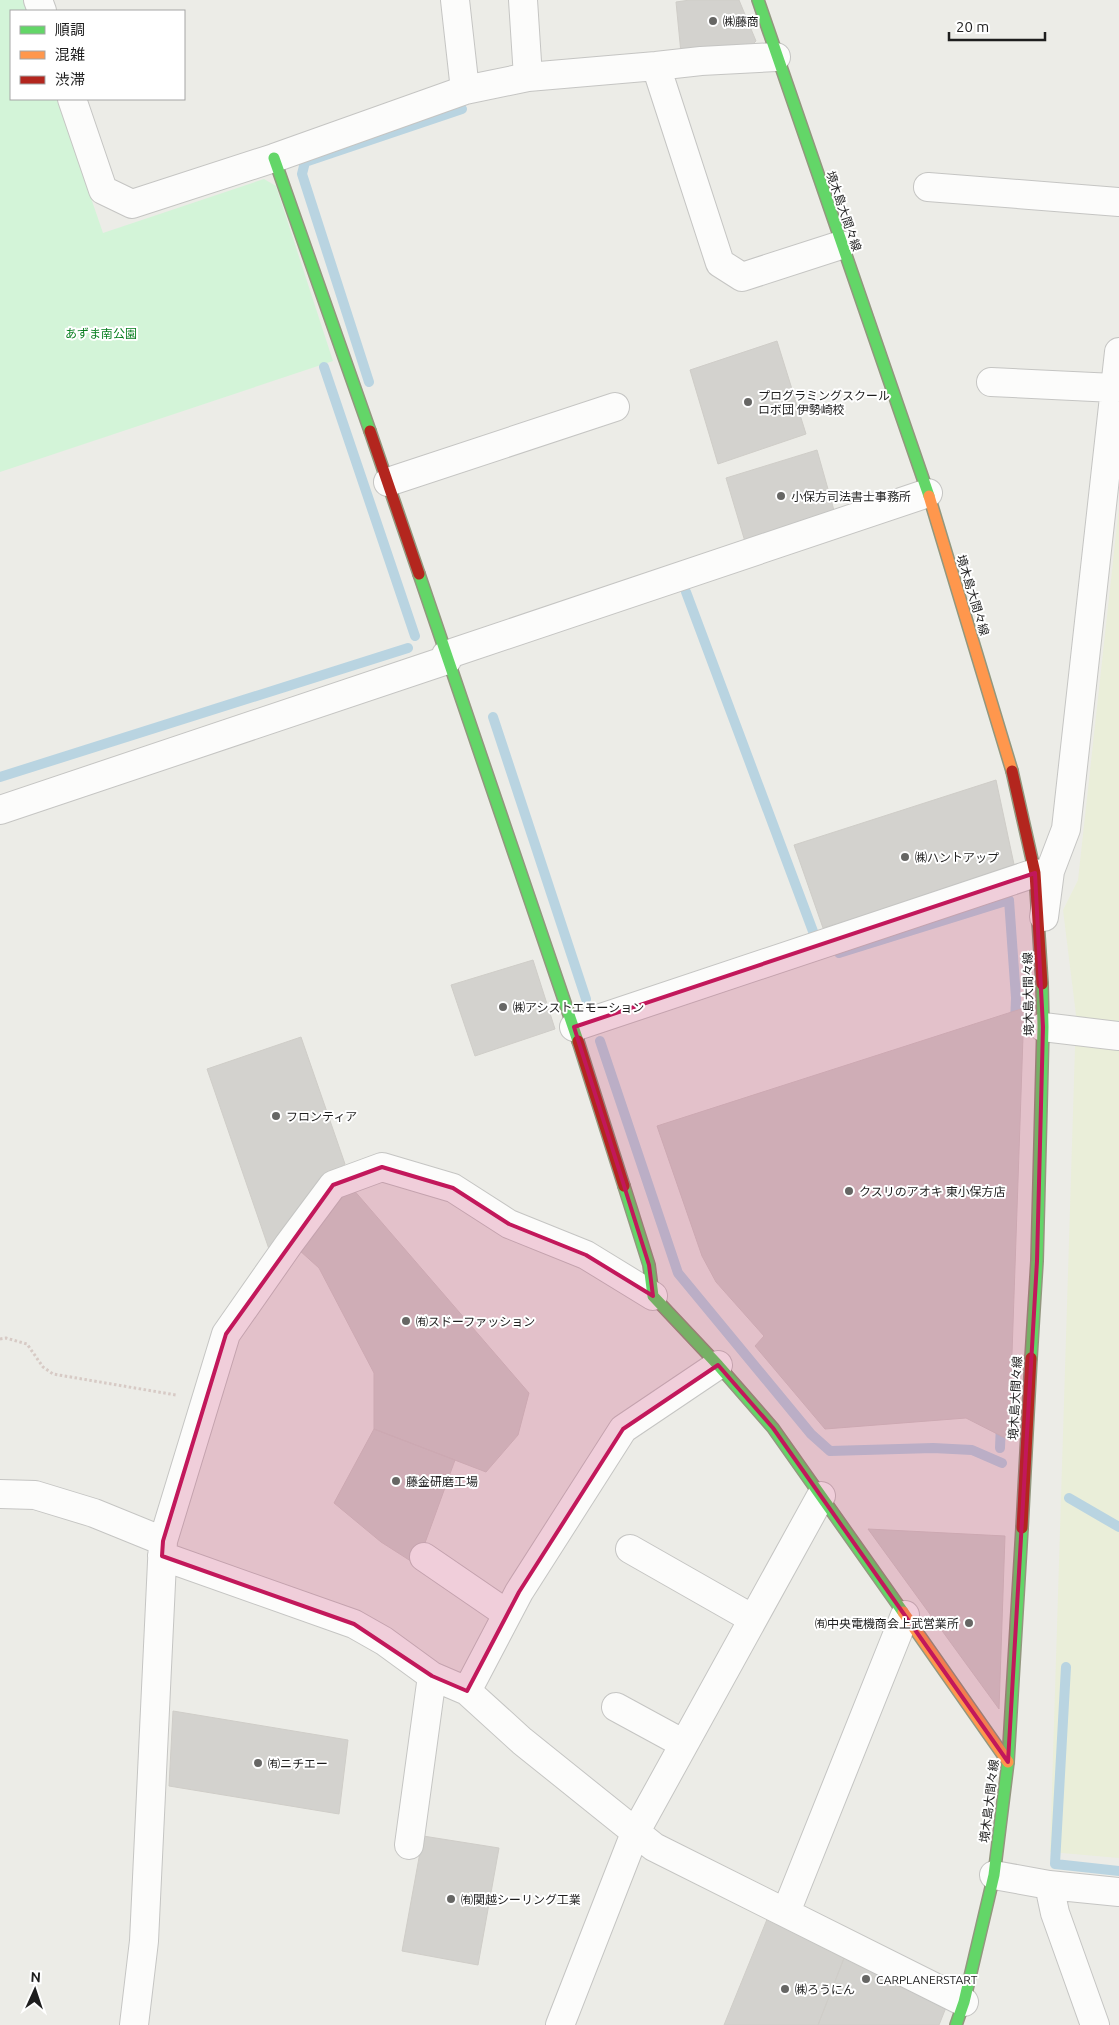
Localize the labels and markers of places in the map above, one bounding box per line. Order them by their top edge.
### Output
marker: ㈱藤商 [707,15,719,27]
place label: ㈱藤商 [723,15,759,28]
place label: プログラミングスクール ロボ団 伊勢崎校 [758,389,890,416]
marker: プログラミングスクール ロボ団 伊勢崎校 [742,396,754,408]
marker: 小保方司法書士事務所 [775,490,787,502]
place label: 小保方司法書士事務所 [791,490,911,503]
marker: ㈱ハントアップ [899,851,911,863]
place label: ㈱ハントアップ [915,851,999,864]
marker: ㈱アシストエモーション [497,1001,509,1013]
place label: ㈱アシストエモーション [513,1001,644,1014]
marker: フロンティア [270,1110,282,1122]
place label: フロンティア [286,1110,357,1123]
marker: クスリのアオキ 東小保方店 [843,1185,855,1197]
place label: クスリのアオキ 東小保方店 [859,1185,1005,1198]
marker: ㈲スドーファッション [400,1315,412,1327]
place label: ㈲スドーファッション [416,1315,535,1328]
marker: 藤金研磨工場 [390,1475,402,1487]
place label: 藤金研磨工場 [406,1475,478,1488]
place label: ㈲中央電機商会上武営業所 [815,1617,959,1630]
marker: ㈲中央電機商会上武営業所 [963,1617,975,1629]
marker: ㈲ニチエー [252,1757,264,1769]
place label: ㈲ニチエー [268,1757,328,1770]
marker: ㈲関越シーリング工業 [445,1893,457,1905]
place label: ㈲関越シーリング工業 [461,1893,581,1906]
marker: CARPLANERSTART [860,1973,872,1985]
place label: CARPLANERSTART [876,1973,978,1986]
marker: ㈱ろうにん [779,1983,791,1995]
place label: ㈱ろうにん [795,1983,855,1996]

